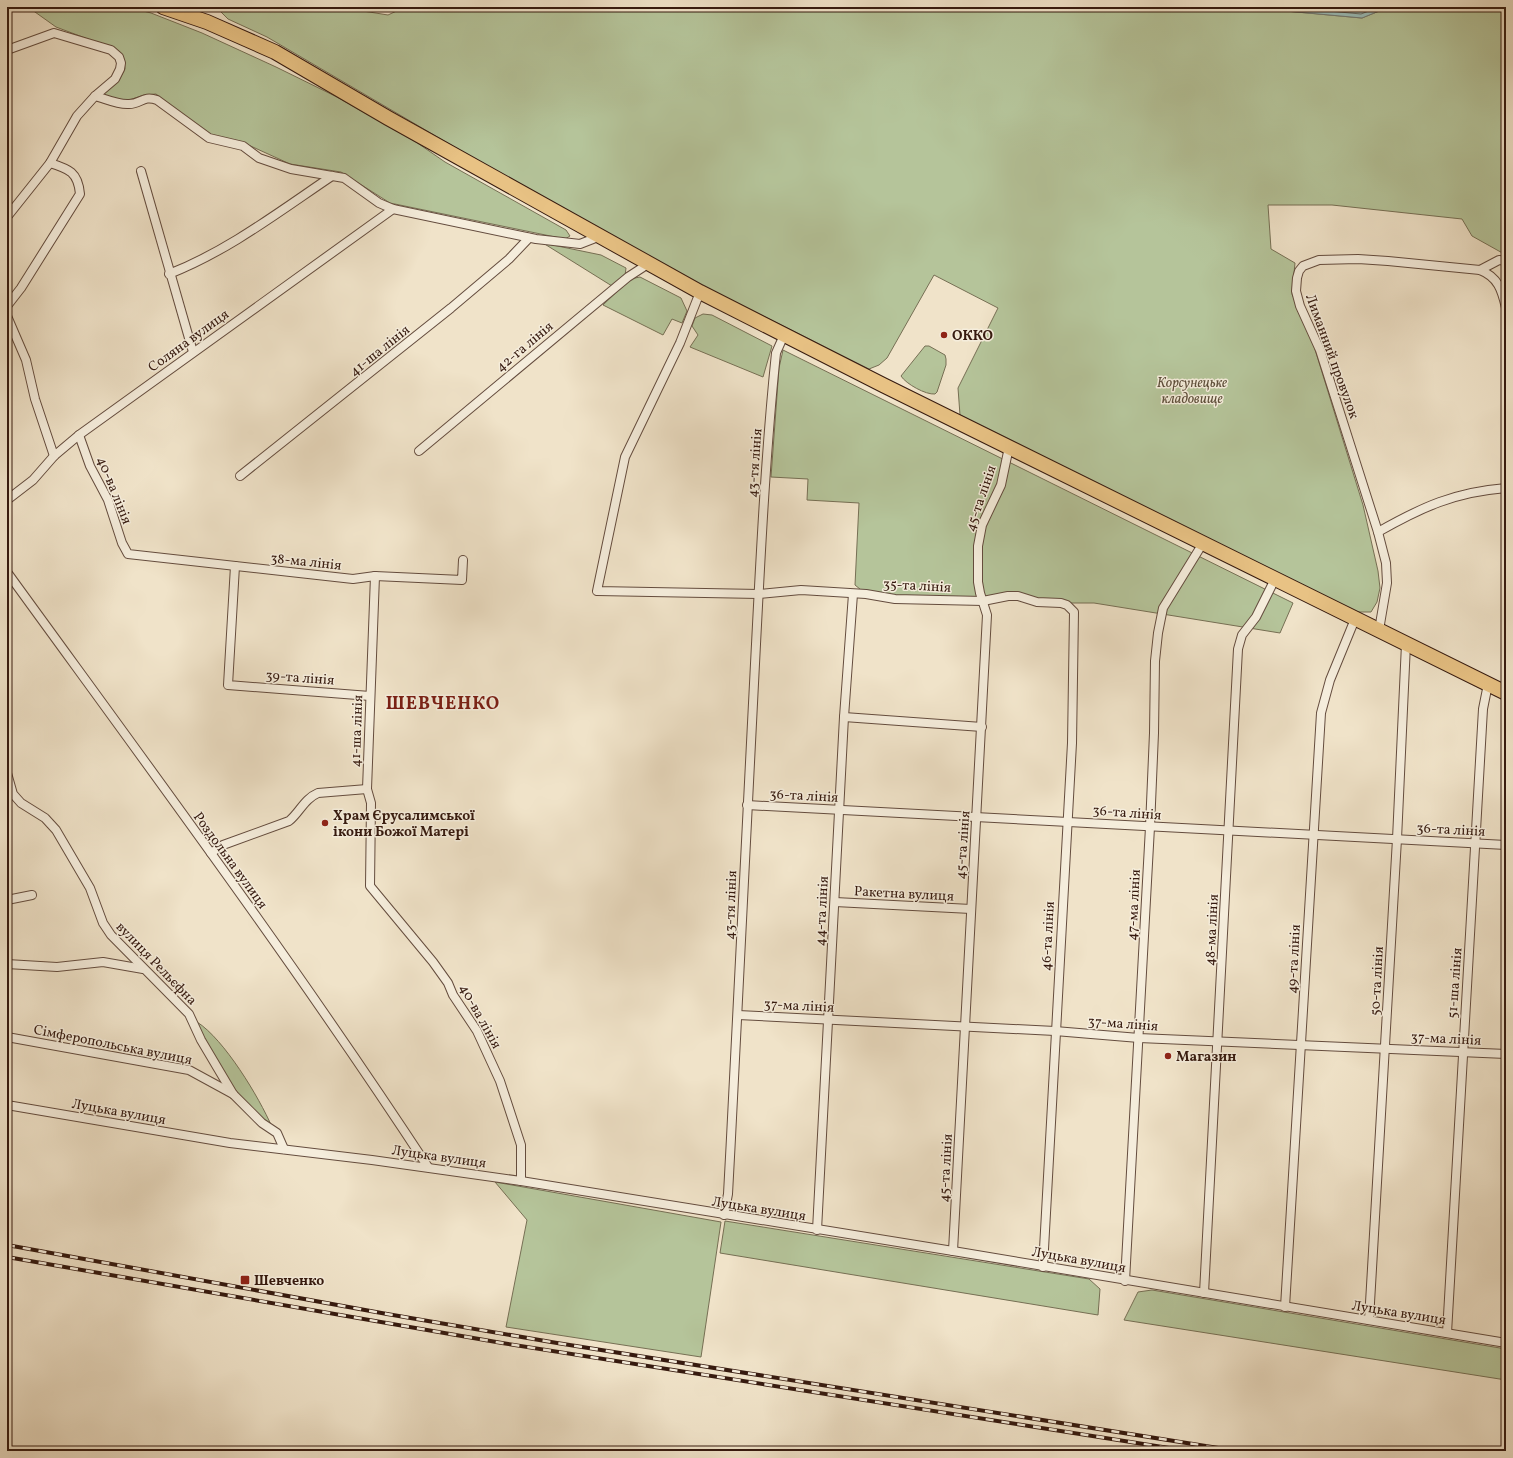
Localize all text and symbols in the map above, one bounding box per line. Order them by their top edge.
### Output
street label: Лиманний провулок [1300,292,1363,422]
street label: Соляна вулиця [145,305,233,377]
street label: 42-га лінія [492,318,558,377]
street label: 41-ша лінія [346,321,414,381]
place label: ОККО [952,327,993,346]
marker: ОККО [939,330,949,340]
park label: Корсунецьке кладовище [1157,374,1227,409]
street label: 43-тя лінія [744,428,767,498]
street label: 40-ва лінія [91,454,136,527]
street label: 45-та лінія [961,463,1002,534]
street label: 38-ма лінія [269,549,342,576]
street label: 35-та лінія [882,575,951,598]
street label: 39-та лінія [265,667,335,690]
district label: ШЕВЧЕНКО [386,692,500,717]
street label: 41-ша лінія [347,694,368,768]
street label: 36-та лінія [769,785,839,808]
street label: 36-та лінія [1092,802,1162,825]
place label: Храм Єрусалимської ікони Божої Матері [333,807,475,842]
street label: Роздольна вулиця [188,809,271,913]
street label: 45-та лінія [952,810,975,880]
marker: Храм Єрусалимської ікони Божої Матері [320,818,330,828]
street label: 36-та лінія [1416,819,1486,842]
street label: 47-ма лінія [1123,869,1146,941]
street label: 43-тя лінія [721,870,742,940]
street label: 44-та лінія [811,875,834,947]
street label: Ракетна вулиця [853,882,954,907]
street label: 48-ма лінія [1201,893,1224,967]
street label: 46-та лінія [1037,901,1060,971]
street label: вулиця Рельєфна [111,918,201,1010]
street label: 49-та лінія [1283,924,1306,994]
street label: 50-та лінія [1366,946,1389,1016]
street label: 51-ша лінія [1444,947,1467,1019]
street label: 40-ва лінія [454,981,505,1053]
street label: 37-ма лінія [763,995,835,1018]
street label: 37-ма лінія [1087,1013,1159,1036]
street label: Сімферопольська вулиця [32,1021,194,1070]
street label: 37-ма лінія [1410,1028,1482,1051]
place label: Магазин [1176,1048,1236,1067]
marker: Магазин [1163,1051,1173,1061]
street label: Луцька вулиця [70,1095,167,1130]
street label: 45-та лінія [935,1133,958,1203]
street label: Луцька вулиця [390,1141,487,1174]
street label: Луцька вулиця [710,1193,807,1226]
street label: Луцька вулиця [1030,1243,1127,1278]
place label: Шевченко [254,1272,324,1291]
marker: Шевченко [239,1274,251,1286]
street label: Луцька вулиця [1350,1297,1447,1330]

